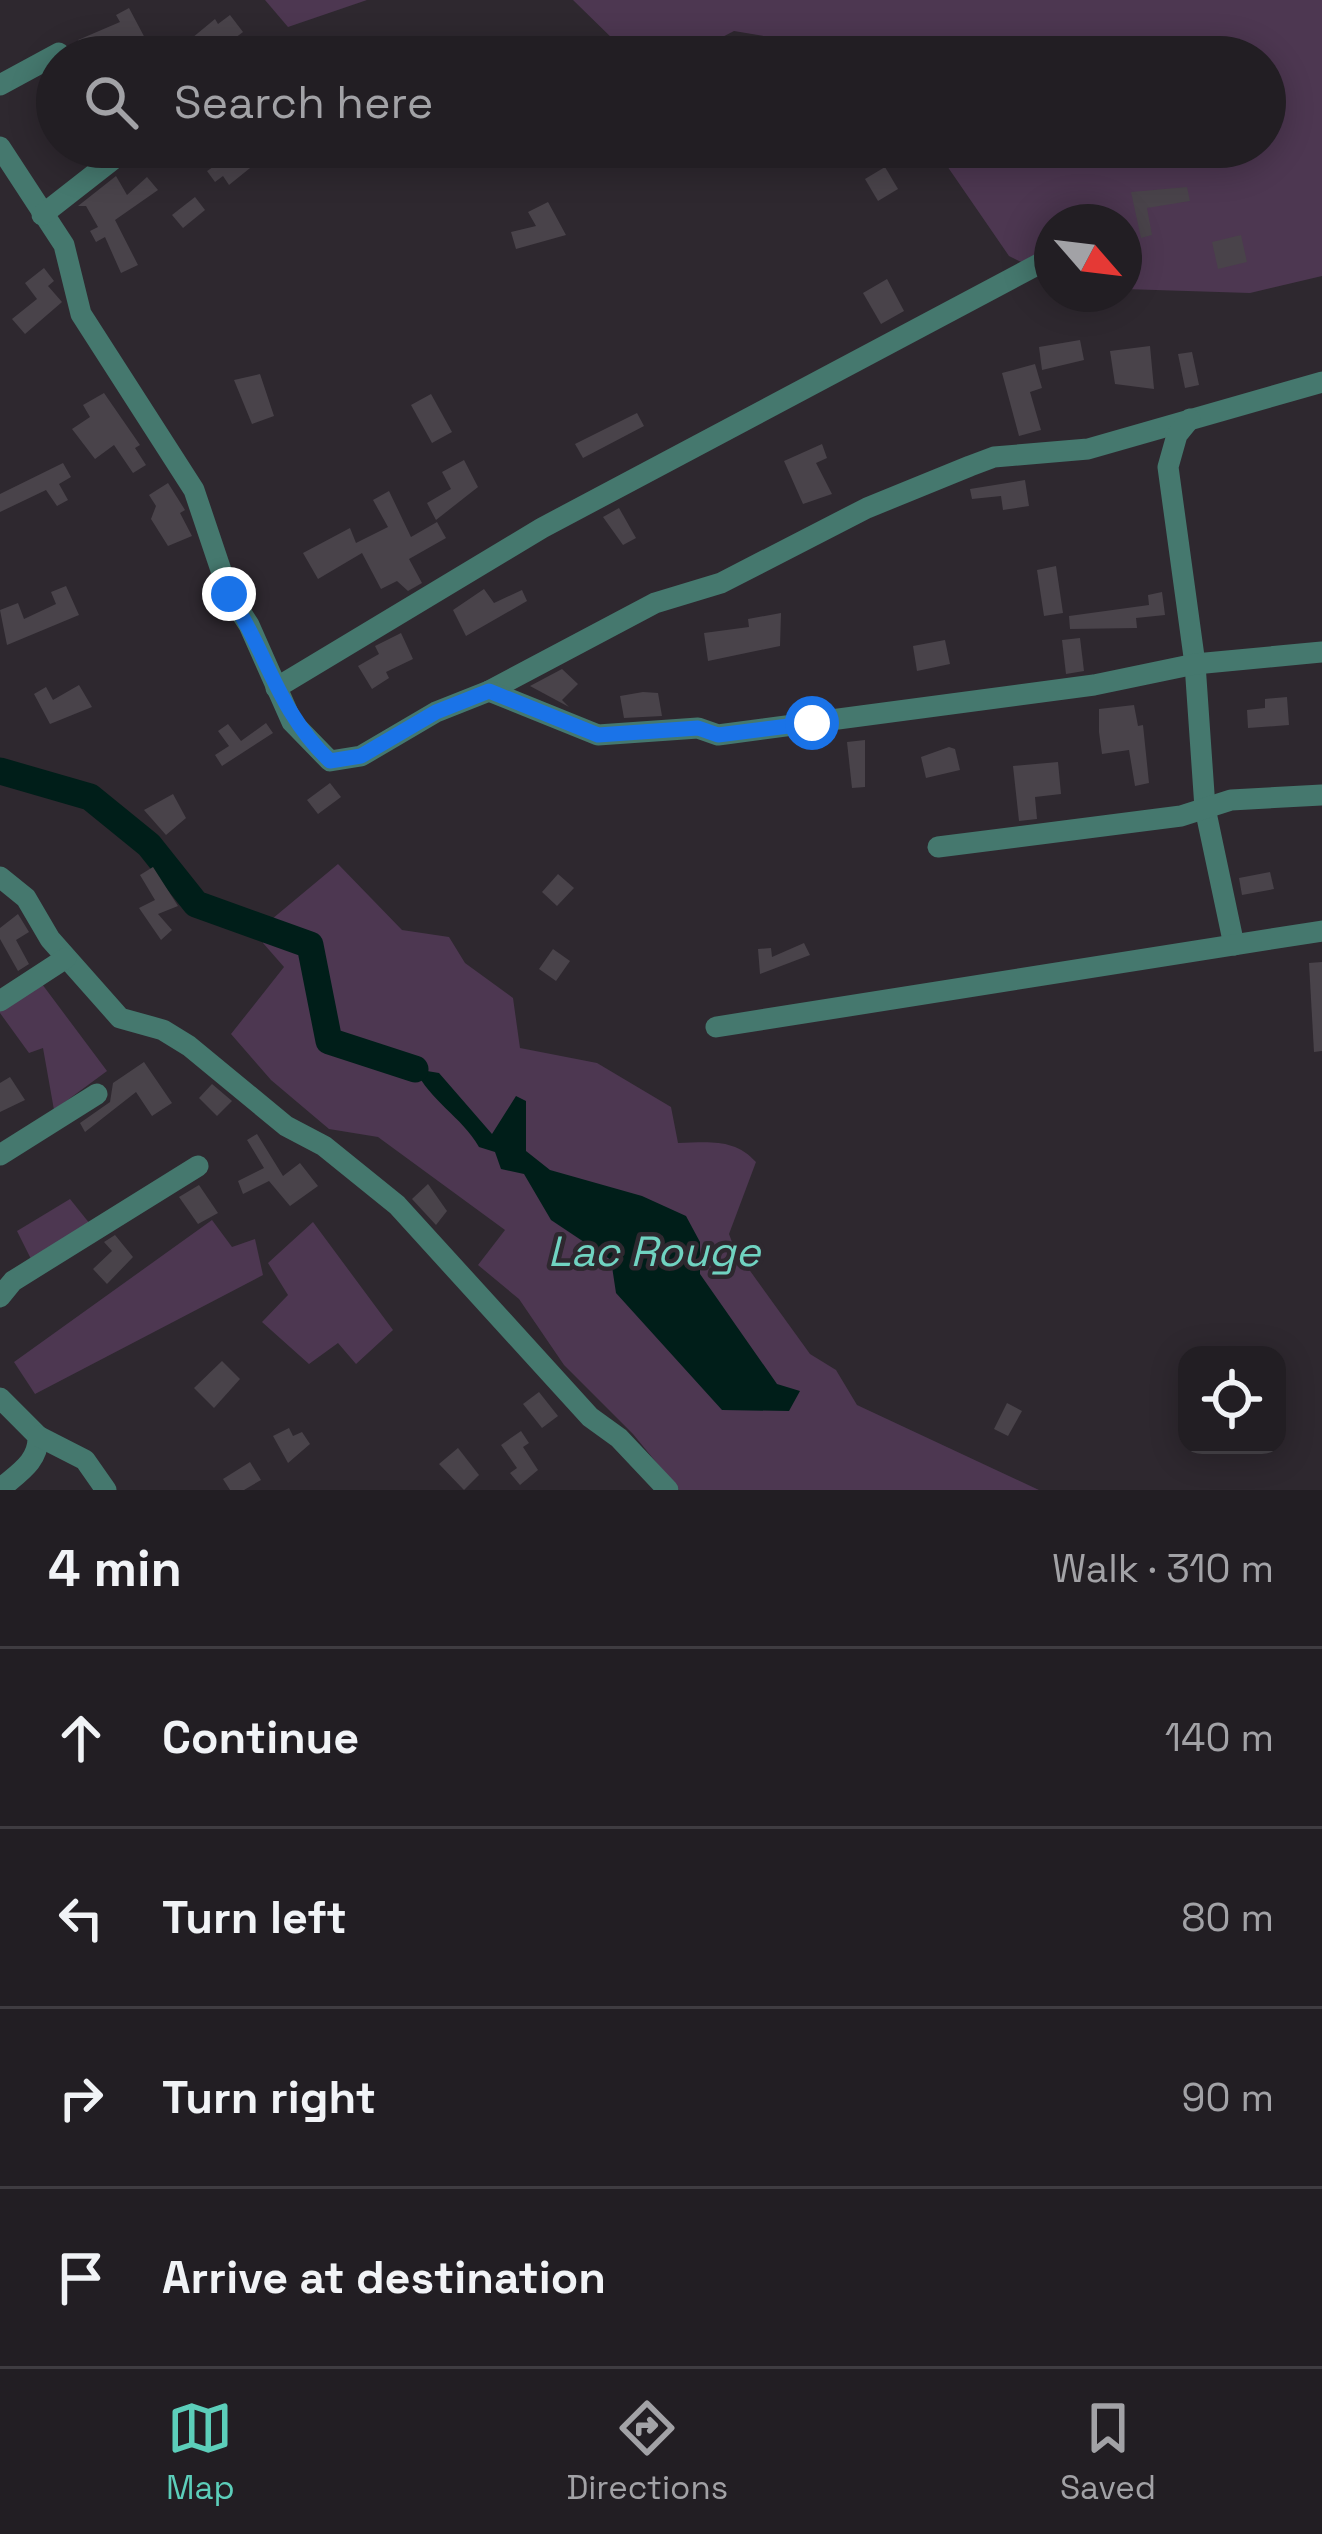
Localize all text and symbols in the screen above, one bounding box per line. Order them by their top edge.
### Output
search box [36,36,1286,168]
icon: search [78,69,144,135]
text: Search here [174,74,433,131]
north arrow [1034,204,1142,312]
route end [202,567,256,621]
route start [785,696,839,750]
water label: Lac Rouge [548,1225,762,1278]
map controls [1178,1346,1286,1454]
button: locate [1178,1346,1286,1454]
text: 4 min [48,1536,182,1601]
text: Walk · 310 m [1052,1544,1274,1593]
icon: ahead [48,1705,114,1771]
text: Continue [162,1709,359,1766]
text: 140 m [1165,1713,1274,1762]
icon: left [48,1885,114,1951]
text: Turn left [162,1889,347,1946]
text: 80 m [1181,1893,1274,1942]
icon: right [48,2065,114,2131]
text: Turn right [162,2069,376,2126]
text: 90 m [1182,2073,1274,2122]
icon: arrive [48,2245,114,2311]
text: Arrive at destination [162,2249,606,2306]
tab: Map [166,2395,235,2509]
tab: Directions [566,2395,728,2509]
tab: Saved [1060,2395,1156,2509]

